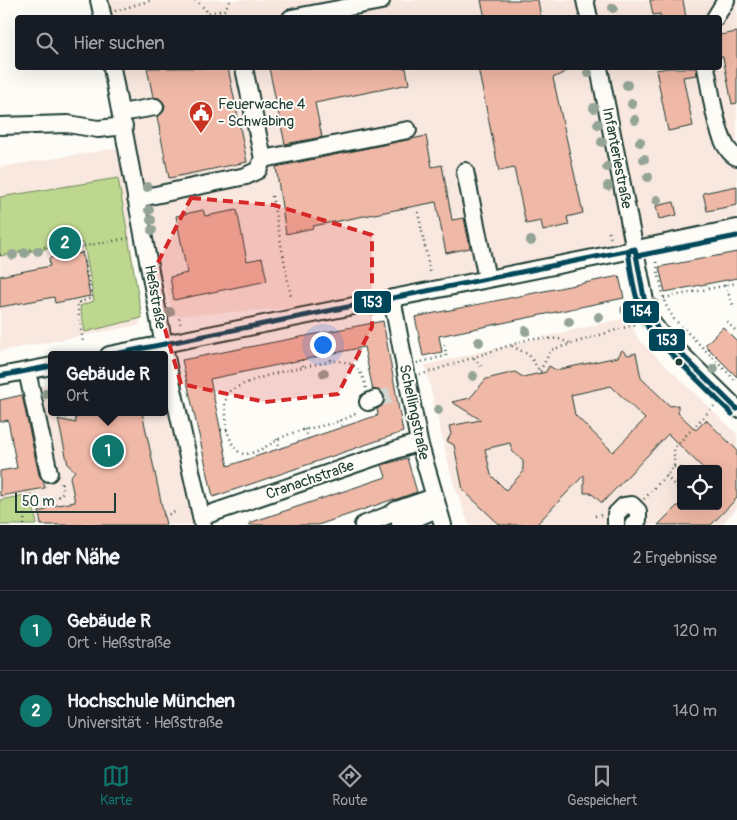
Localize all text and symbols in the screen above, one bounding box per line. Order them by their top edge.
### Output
search box [15,15,722,70]
icon: search [33,29,61,57]
text: Hier suchen [73,31,165,55]
place label: Feuerwache 4 - Schwabing [218,95,306,131]
public building icon: Feuerwache 4 - Schwabing [188,100,214,134]
street label: Infanteriestraße [598,106,636,211]
pin: 2 [49,224,81,262]
street label: Heßstraße [140,263,170,331]
line badge: 153 [353,290,392,314]
text: 153 [362,294,383,311]
line badge: 154 [622,300,660,324]
text: 154 [630,303,652,320]
line badge: 153 [648,328,686,352]
your location [310,332,336,358]
text: 153 [657,332,678,349]
popup [48,351,168,416]
unlabelled marker [674,357,684,367]
text: Gebäude R [66,362,150,386]
street label: Schellingstraße [395,363,434,462]
text: Ort [66,386,88,406]
pin: 1 [92,432,124,470]
street label: Cranachstraße [263,456,357,504]
map controls [677,465,722,510]
button: locate [677,465,722,510]
scale bar [15,490,116,513]
text: 50 m [22,493,55,510]
text: In der Nähe [20,544,120,571]
text: 2 Ergebnisse [633,548,717,568]
text: Gebäude R [67,609,151,633]
text: 1 [33,621,39,641]
text: 120 m [673,621,717,641]
text: Ort · Heßstraße [67,633,171,653]
text: Hochschule München [67,689,235,713]
text: 2 [32,701,40,721]
text: 140 m [673,701,717,721]
text: Universität · Heßstraße [67,713,223,733]
tab: Karte [100,762,132,809]
tab: Route [332,762,368,809]
tab: Gespeichert [567,762,637,809]

